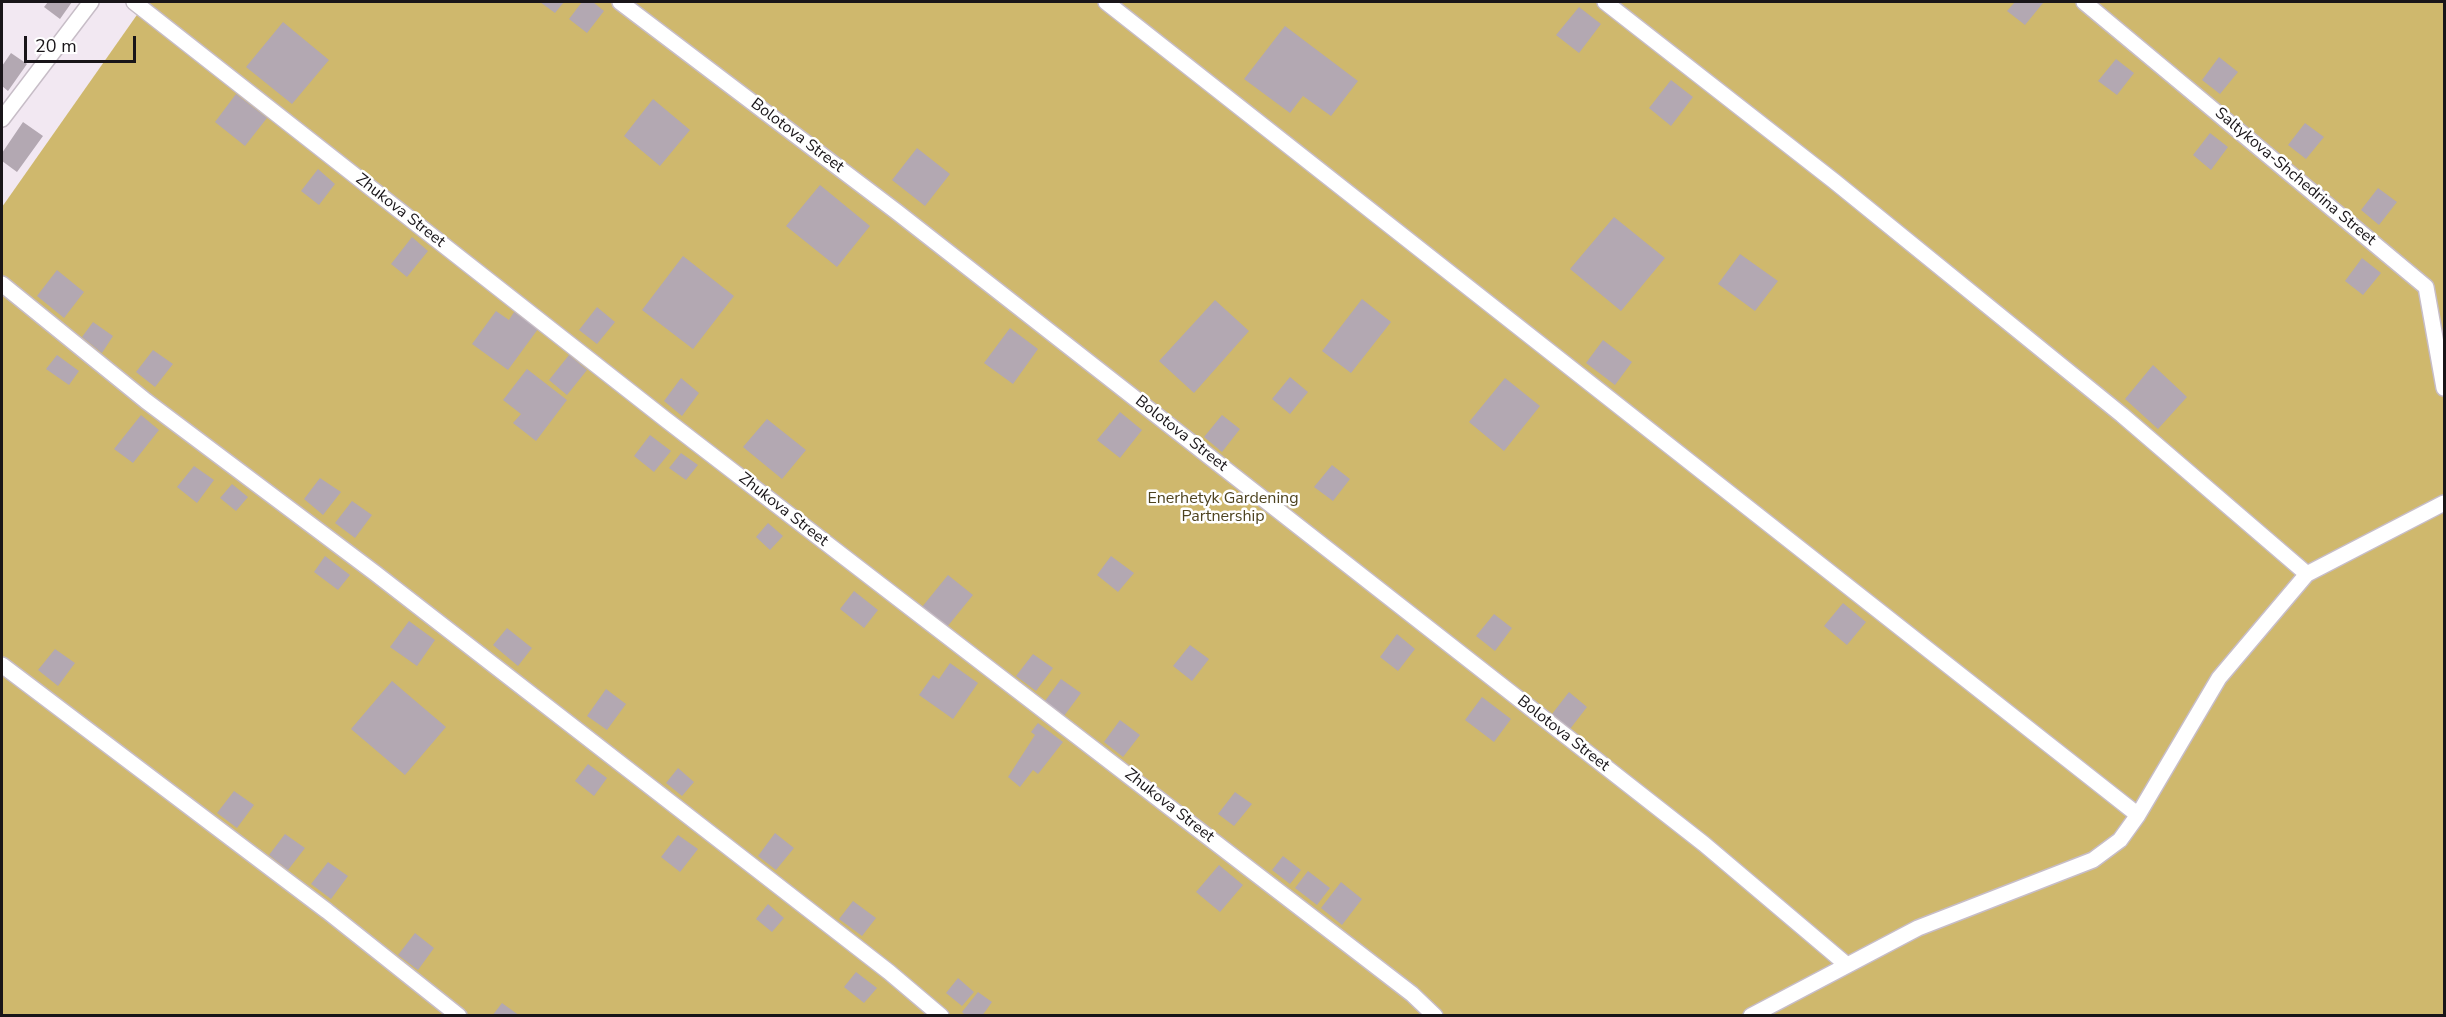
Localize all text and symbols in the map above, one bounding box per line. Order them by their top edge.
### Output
scale bar [27,24,140,62]
text: 20 m [35,34,77,58]
street label: Bolotova Street [747,95,847,177]
street label: Saltykova-Shchedrina Street [2211,104,2379,250]
street label: Zhukova Street [351,170,449,252]
street label: Bolotova Street [1131,392,1231,476]
street label: Zhukova Street [734,469,832,551]
park label: Enerhetyk Gardening Partnership [1147,489,1299,527]
street label: Bolotova Street [1513,692,1613,776]
street label: Zhukova Street [1120,765,1218,847]

